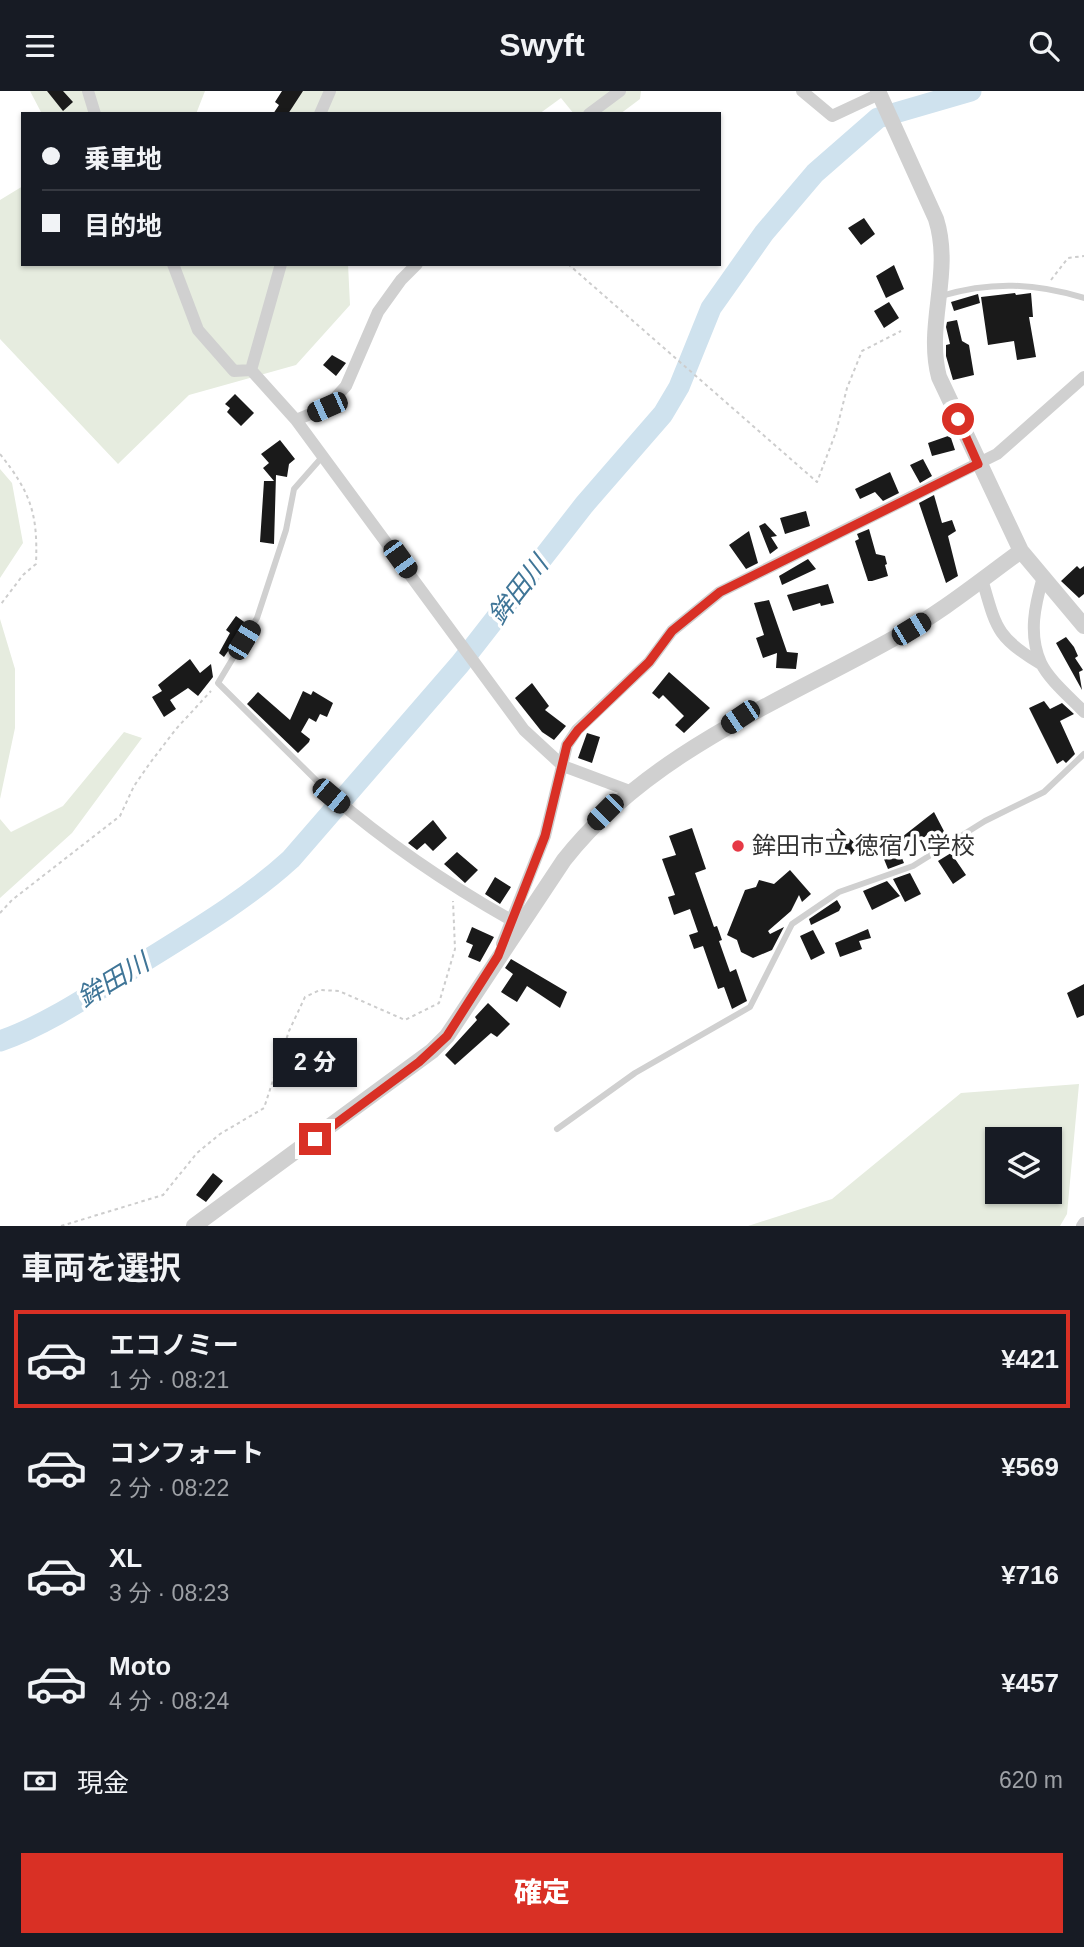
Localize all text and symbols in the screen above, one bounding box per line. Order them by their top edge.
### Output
icon: menu [21,27,59,65]
text: Swyft [499,27,585,63]
icon: search [1025,27,1063,65]
text: 乗車地 [84,144,162,174]
text: 目的地 [84,211,162,241]
car [304,389,351,425]
route start [942,403,974,435]
car [380,536,421,582]
water label: 鉾田川 [482,548,556,630]
car [888,609,935,649]
car [225,617,264,663]
car [717,697,764,737]
car [309,774,354,818]
car [583,790,628,834]
place label: 鉾田市立 徳宿小学校 [752,832,975,859]
marker: 鉾田市立 徳宿小学校 [730,838,746,854]
water label: 鉾田川 [72,946,157,1013]
callout: 2 分 [273,1037,357,1087]
text: 2 分 [294,1049,336,1075]
route end [299,1123,331,1155]
map controls [985,1127,1062,1204]
button: layers [985,1127,1062,1204]
text: 車両を選択 [21,1250,181,1286]
icon: car [25,1328,88,1391]
text: エコノミー [109,1330,239,1360]
text: ¥421 [1001,1344,1059,1374]
text: 1 分 · 08:21 [109,1367,229,1393]
icon: car [25,1436,88,1499]
text: コンフォート [109,1438,264,1468]
text: ¥569 [1001,1452,1059,1482]
text: 2 分 · 08:22 [109,1475,229,1501]
text: XL [109,1543,142,1573]
icon: car [25,1544,88,1607]
text: ¥716 [1001,1560,1059,1590]
text: 3 分 · 08:23 [109,1580,229,1606]
text: Moto [109,1651,171,1681]
icon: car [25,1652,88,1715]
text: ¥457 [1001,1668,1059,1698]
text: 4 分 · 08:24 [109,1688,229,1714]
icon: cash [21,1762,59,1800]
text: 620 m [999,1767,1063,1793]
text: 現金 [77,1768,129,1798]
button: 確定 [21,1853,1063,1933]

